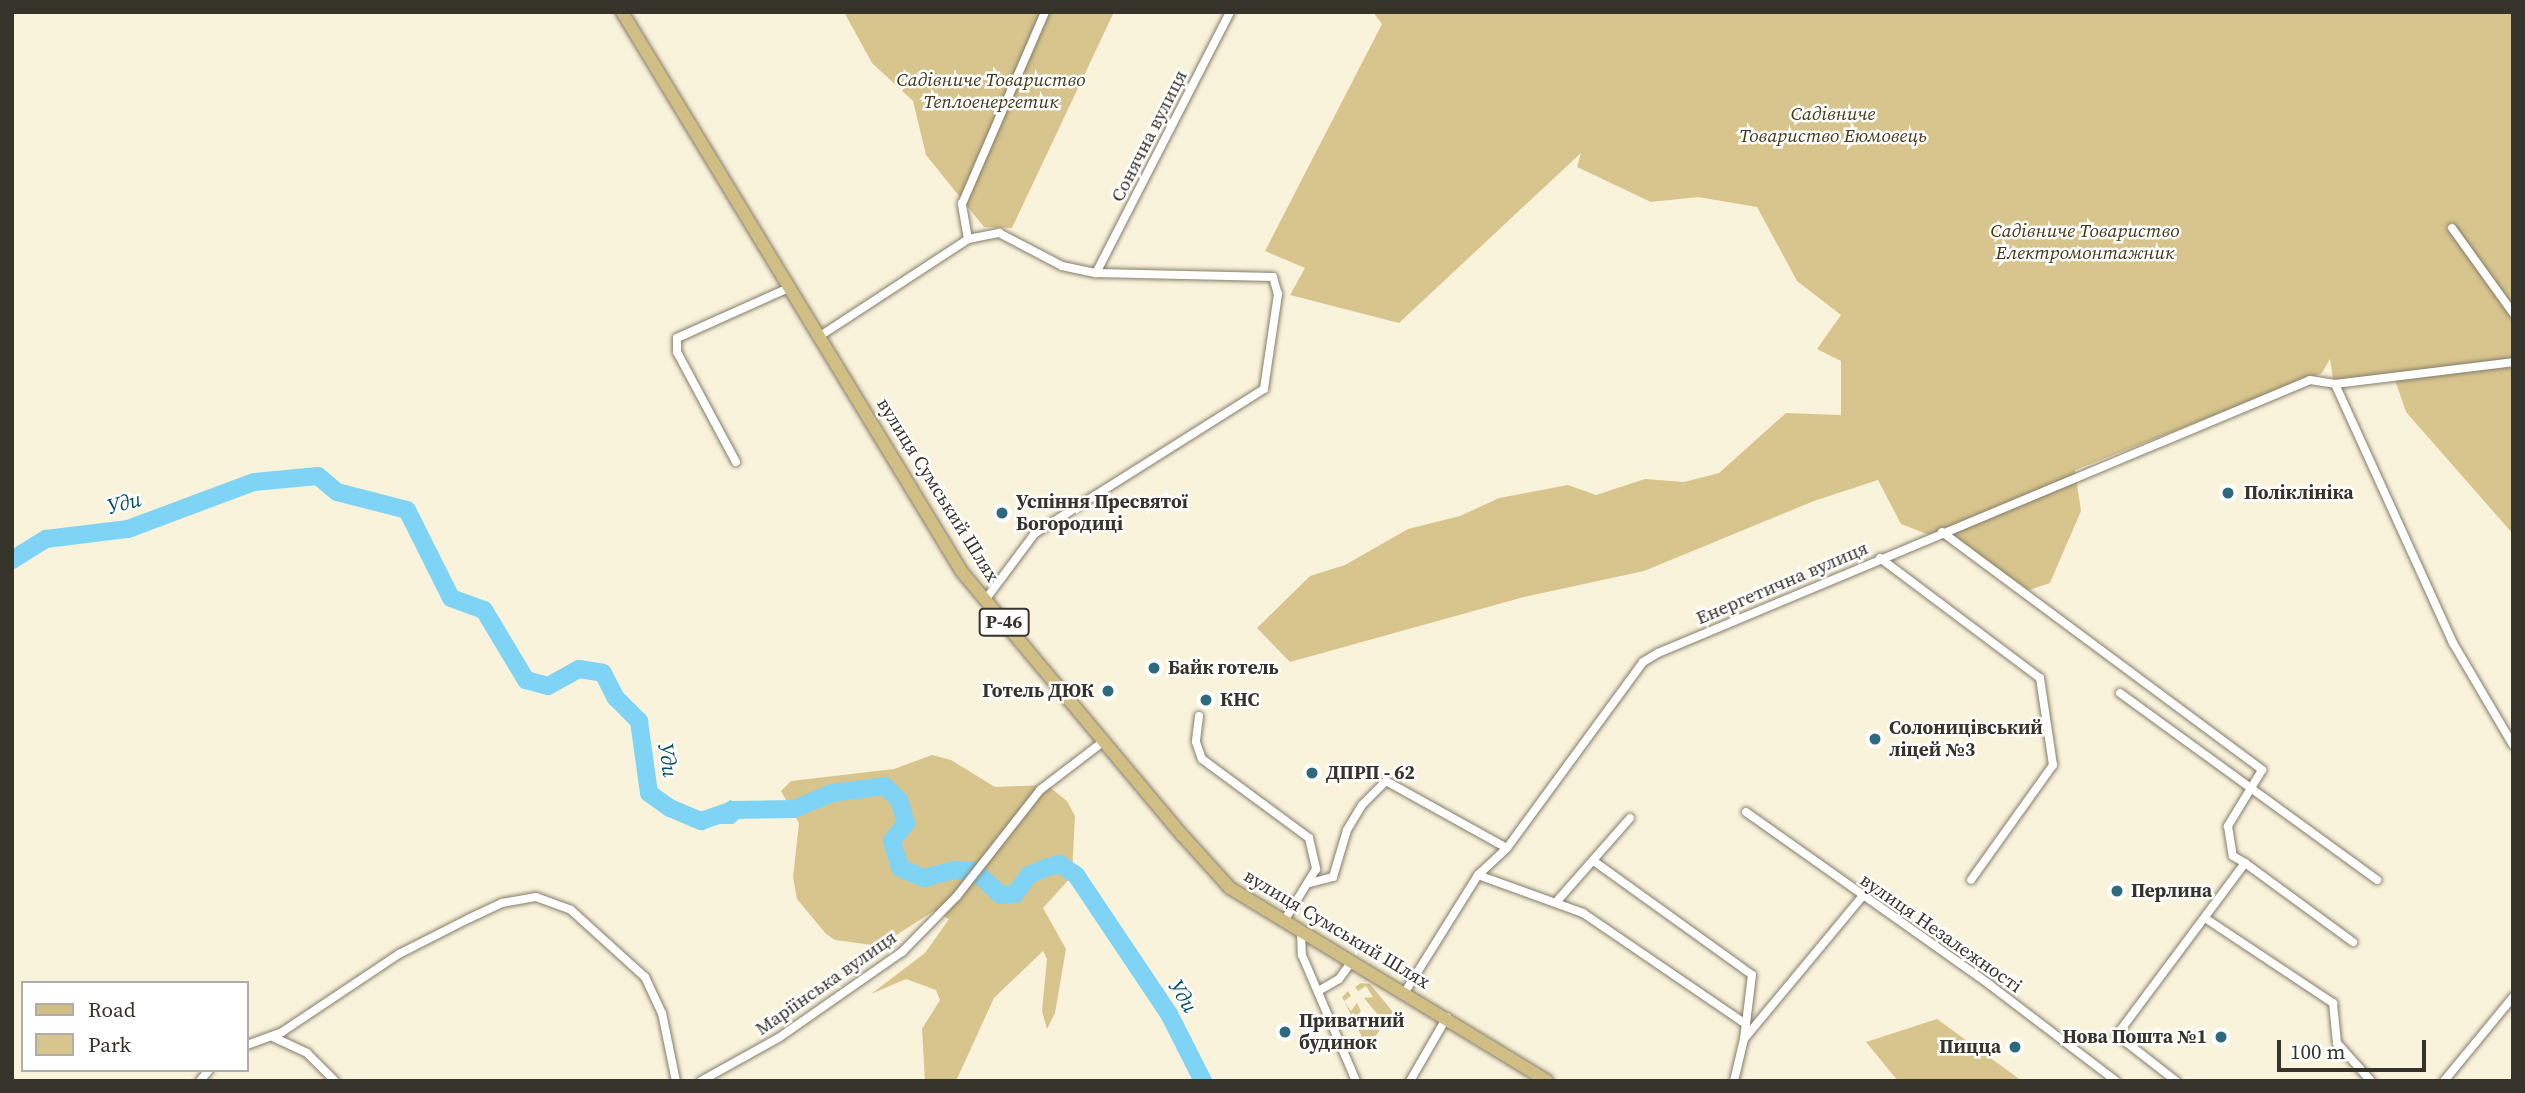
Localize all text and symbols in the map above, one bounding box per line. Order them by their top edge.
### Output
street label: Сонячна вулиця [1106,66,1192,206]
park label: Садівниче Товариство Теплоенергетик [896,69,1086,113]
park label: Садівниче Товариство Еюмовець [1739,103,1927,147]
park label: Садівниче Товариство Електромонтажник [1990,220,2180,264]
street label: вулиця Сумський Шлях [872,394,1004,586]
place label: Поліклініка [2244,482,2354,504]
marker: Поліклініка [2218,483,2238,503]
water label: Уди [104,487,144,519]
place label: Успіння Пресвятої Богородиці [1016,491,1188,535]
marker: Успіння Пресвятої Богородиці [994,505,1010,521]
street label: Енергетична вулиця [1693,536,1871,630]
road number: Р-46 [978,608,1030,636]
place label: Байк готель [1168,657,1279,679]
marker: Байк готель [1146,660,1162,676]
place label: Готель ДЮК [982,680,1094,702]
marker: Готель ДЮК [1100,683,1116,699]
place label: КНС [1220,689,1259,711]
marker: КНС [1198,692,1214,708]
place label: Солоницівський ліцей №3 [1889,717,2043,761]
marker: Солоницівський ліцей №3 [1867,731,1883,747]
water label: Уди [653,741,683,779]
place label: ДПРП - 62 [1326,762,1415,784]
marker: ДПРП - 62 [1304,765,1320,781]
street label: вулиця Сумський Шлях [1240,864,1434,994]
street label: вулиця Незалежності [1856,868,2026,998]
place label: Перлина [2131,880,2212,902]
marker: Перлина [2109,883,2125,899]
street label: Маріїнська вулиця [751,926,901,1040]
water label: Уди [1163,975,1203,1017]
legend [21,981,248,1072]
text: Road [88,995,136,1024]
place label: Приватний будинок [1299,1010,1405,1054]
marker: Приватний будинок [1277,1024,1293,1040]
place label: Нова Пошта №1 [2062,1026,2207,1048]
scale bar [2280,1026,2429,1070]
marker: Нова Пошта №1 [2213,1029,2229,1045]
text: Park [88,1030,131,1059]
place label: Пицца [1939,1036,2001,1058]
text: 100 m [2290,1037,2345,1066]
marker: Пицца [2007,1039,2023,1055]

